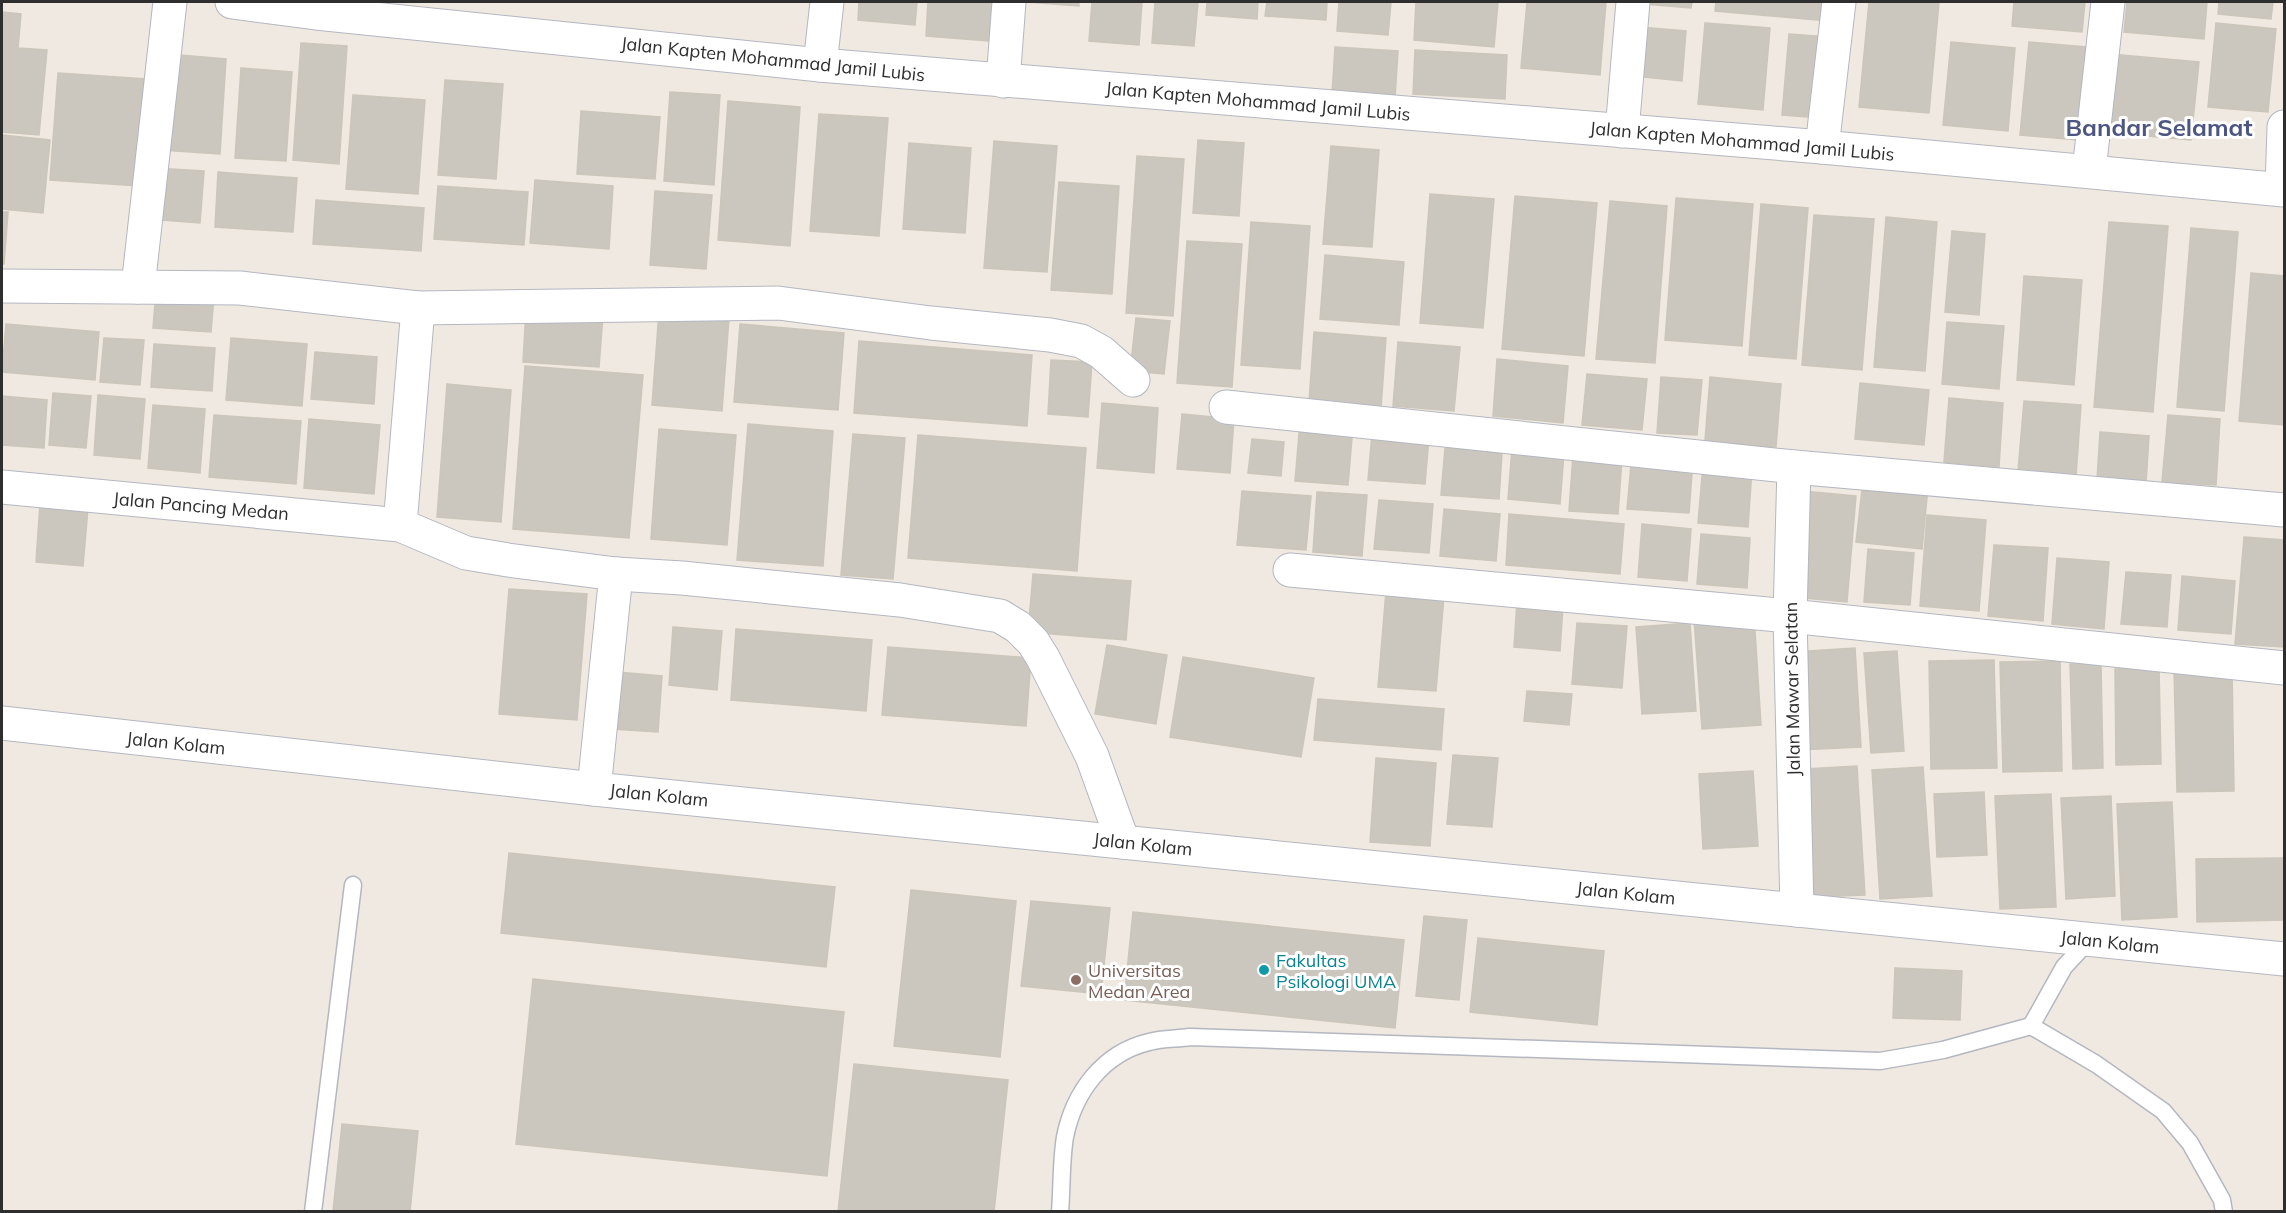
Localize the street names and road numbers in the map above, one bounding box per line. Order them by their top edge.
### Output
street label: Jalan Kapten Mohammad Jamil Lubis [620,32,926,86]
street label: Jalan Kapten Mohammad Jamil Lubis [1105,76,1411,126]
street label: Jalan Kapten Mohammad Jamil Lubis [1589,116,1895,166]
street label: Jalan Pancing Medan [112,487,290,525]
street label: Jalan Mawar Selatan [1779,602,1805,776]
street label: Jalan Kolam [125,726,227,760]
street label: Jalan Kolam [608,778,710,812]
street label: Jalan Kolam [1092,827,1194,861]
street label: Jalan Kolam [1575,876,1677,910]
street label: Jalan Kolam [2059,925,2161,959]

